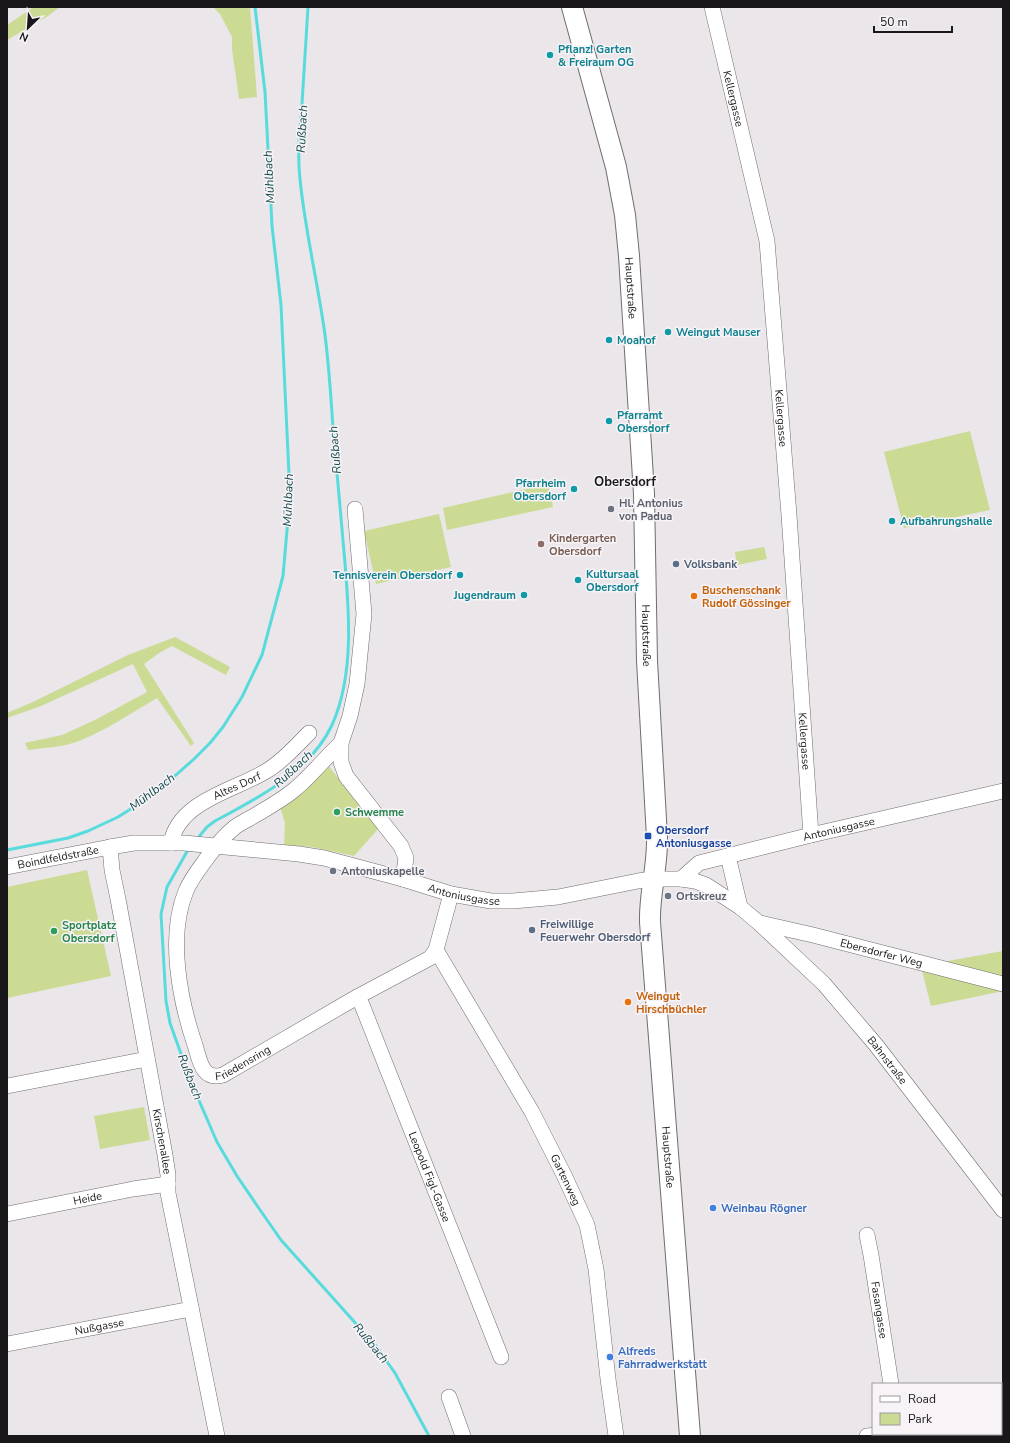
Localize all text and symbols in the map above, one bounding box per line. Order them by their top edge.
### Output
north arrow [8,8,48,48]
scale bar [874,8,952,34]
text: 50 m [880,14,908,30]
text: N [17,28,31,45]
place label: Pflanz! Garten & Freiraum OG [558,42,634,70]
marker: Pflanz! Garten & Freiraum OG [545,50,555,60]
street label: Kellergasse [719,69,747,128]
water label: Rußbach [293,104,311,153]
water label: Mühlbach [260,150,278,204]
street label: Hauptstraße [621,257,640,320]
place label: Weingut Mauser [676,325,761,340]
marker: Weingut Mauser [663,327,673,337]
place label: Moahof [617,333,657,348]
marker: Moahof [604,335,614,345]
street label: Kellergasse [771,389,791,448]
place label: Pfarramt Obersdorf [617,408,670,436]
marker: Pfarramt Obersdorf [604,416,614,426]
water label: Rußbach [325,425,345,475]
water label: Mühlbach [279,473,297,527]
district label: Obersdorf [594,473,656,491]
place label: Pfarrheim Obersdorf [514,476,567,504]
marker: Pfarrheim Obersdorf [569,484,579,494]
place label: Hl. Antonius von Padua [618,496,683,524]
marker: Hl. Antonius von Padua [606,504,616,514]
place label: Aufbahrungshalle [900,514,992,529]
marker: Aufbahrungshalle [887,516,897,526]
place label: Kindergarten Obersdorf [549,531,616,559]
marker: Kindergarten Obersdorf [536,539,546,549]
place label: Volksbank [683,557,738,572]
marker: Volksbank [671,559,681,569]
place label: Kultursaal Obersdorf [586,567,639,595]
place label: Tennisverein Obersdorf [333,568,453,583]
marker: Tennisverein Obersdorf [455,570,465,580]
marker: Kultursaal Obersdorf [573,575,583,585]
place label: Buschenschank Rudolf Gössinger [702,583,791,611]
place label: Jugendraum [453,588,516,603]
marker: Jugendraum [519,590,529,600]
marker: Buschenschank Rudolf Gössinger [689,591,699,601]
street label: Hauptstraße [638,604,654,667]
street label: Kellergasse [795,712,814,771]
water label: Rußbach [270,747,316,791]
street label: Altes Dorf [210,768,264,804]
water label: Mühlbach [126,770,178,814]
place label: Schwemme [345,805,404,820]
marker: Schwemme [332,807,342,817]
street label: Antoniusgasse [801,814,876,845]
place label: Obersdorf Antoniusgasse [656,823,731,851]
marker: Obersdorf Antoniusgasse [643,831,653,841]
street label: Boindlfeldstraße [16,842,100,873]
place label: Antoniuskapelle [341,864,424,879]
marker: Antoniuskapelle [328,866,338,876]
street label: Antoniusgasse [426,880,500,909]
place label: Ortskreuz [676,889,727,904]
marker: Ortskreuz [663,891,673,901]
place label: Freiwillige Feuerwehr Obersdorf [540,917,651,945]
place label: Sportplatz Obersdorf [62,918,116,946]
marker: Freiwillige Feuerwehr Obersdorf [527,925,537,935]
marker: Sportplatz Obersdorf [49,926,59,936]
street label: Ebersdorfer Weg [838,935,924,971]
place label: Weingut Hirschbüchler [636,989,708,1017]
marker: Weingut Hirschbüchler [623,997,633,1007]
street label: Bahnstraße [864,1033,911,1088]
street label: Friedensring [214,1042,273,1084]
water label: Rußbach [174,1052,206,1102]
street label: Kirschenallee [149,1107,175,1175]
street label: Hauptstraße [658,1126,678,1189]
street label: Leopold Figl-Gasse [405,1129,454,1224]
street label: Gartenweg [547,1152,584,1208]
street label: Heide [72,1188,103,1209]
place label: Weinbau Rögner [721,1201,807,1216]
marker: Weinbau Rögner [708,1203,718,1213]
street label: Fasangasse [867,1280,891,1340]
street label: Nußgasse [74,1315,125,1339]
water label: Rußbach [350,1319,392,1367]
place label: Alfreds Fahrradwerkstatt [618,1344,707,1372]
marker: Alfreds Fahrradwerkstatt [605,1352,615,1362]
legend [872,1383,1002,1435]
text: Road [908,1391,936,1407]
text: Park [908,1411,933,1427]

